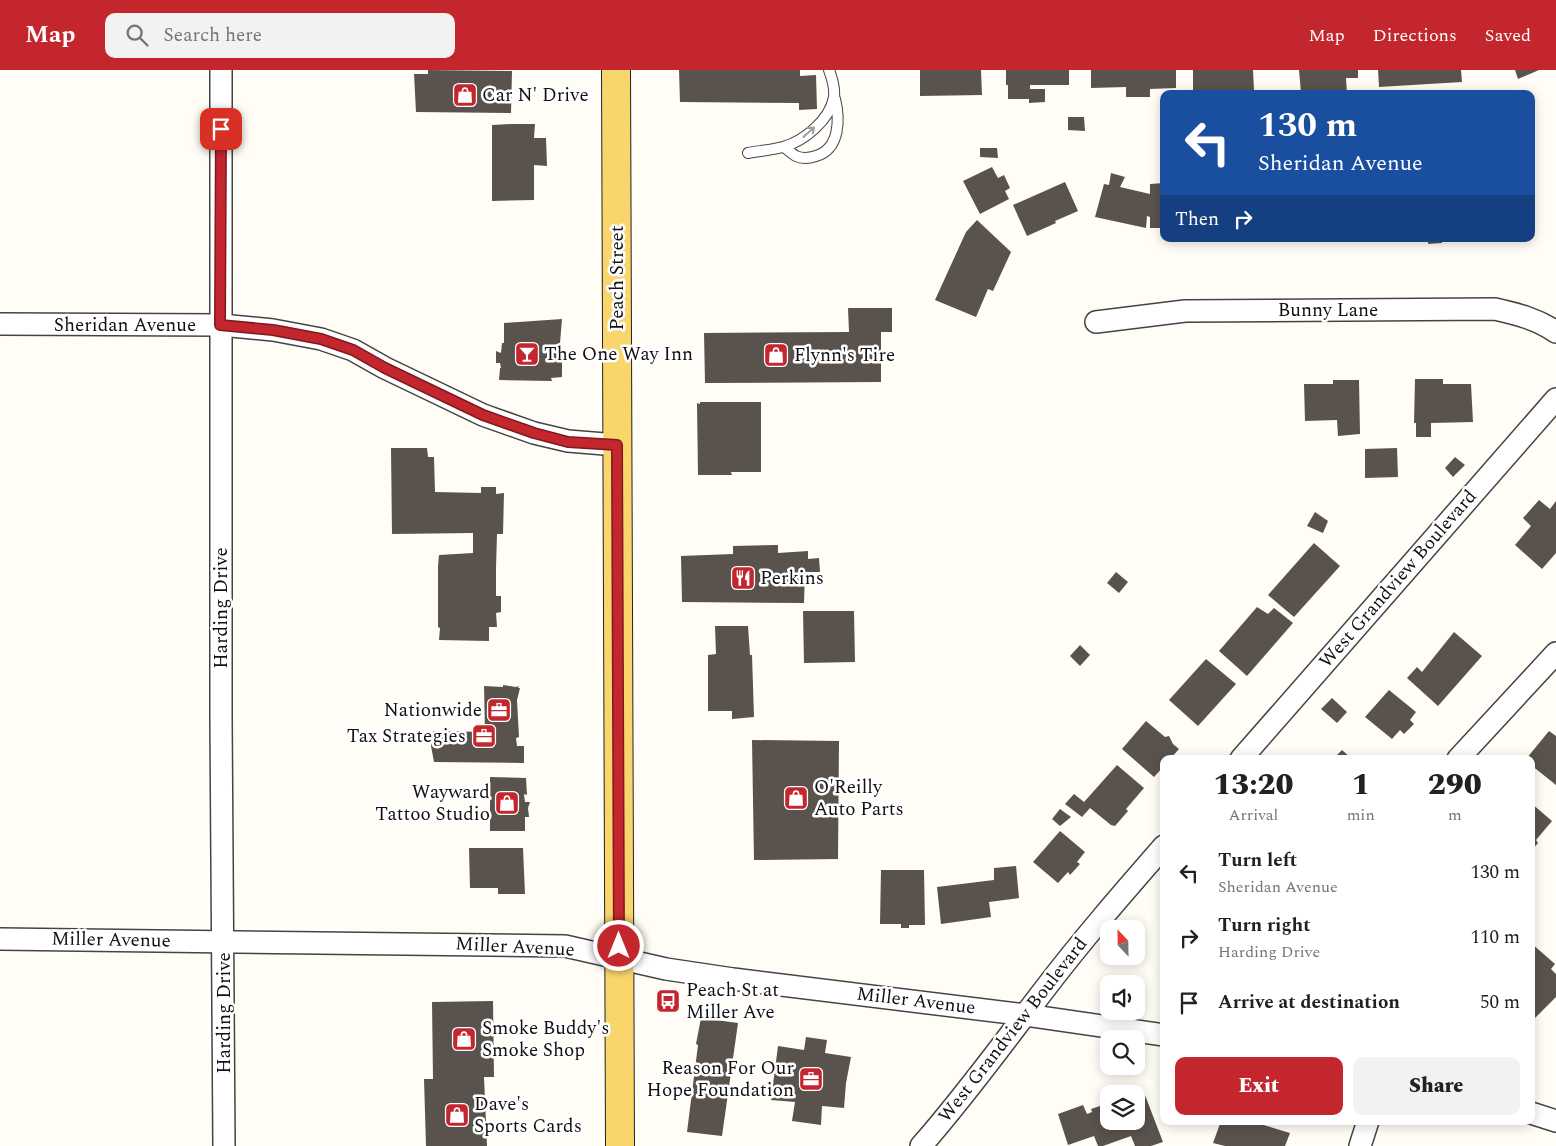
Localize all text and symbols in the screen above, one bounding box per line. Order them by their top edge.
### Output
search box [105,13,455,58]
text: Map [25,17,75,53]
icon: search [123,21,151,49]
text: Search here [163,21,262,50]
text: Map [1309,22,1345,49]
text: Directions [1373,22,1457,49]
text: Saved [1485,22,1531,49]
place label: Car N' Drive [482,81,589,110]
shop icon: Car N' Drive [452,82,478,108]
text: 130 m [1258,99,1357,152]
pin [200,108,242,150]
icon: left [1175,110,1240,175]
icon: arrive [207,115,235,143]
one-way arrow [803,126,816,138]
text: Sheridan Avenue [1258,147,1423,180]
text: Then [1175,205,1219,234]
icon: right [1229,205,1257,233]
street label: Peach Street [603,225,632,331]
street label: Bunny Lane [1278,296,1378,325]
street label: Sheridan Avenue [54,311,196,340]
place label: The One Way Inn [544,340,693,369]
bar icon: The One Way Inn [514,341,540,367]
place label: Flynn's Tire [794,341,895,370]
shop icon: Flynn's Tire [763,342,789,368]
street label: West Grandview Boulevard [1312,483,1484,675]
street label: Harding Drive [207,547,236,669]
place label: Perkins [760,564,824,593]
restaurant icon: Perkins [730,565,756,591]
place label: Nationwide [384,696,482,725]
office icon: Nationwide [486,697,512,723]
place label: Tax Strategies [347,722,466,751]
office icon: Tax Strategies [471,723,497,749]
text: 13:20 [1213,762,1294,808]
text: 1 [1352,762,1370,808]
text: 290 [1428,762,1482,808]
place label: O'Reilly Auto Parts [814,773,904,824]
place label: Wayward Tattoo Studio [375,778,490,829]
shop icon: O'Reilly Auto Parts [783,785,809,811]
shop icon: Wayward Tattoo Studio [494,790,520,816]
text: Arrival [1228,803,1278,827]
text: min [1347,803,1375,827]
text: m [1448,803,1462,827]
text: Turn left [1218,846,1297,875]
text: 130 m [1470,858,1520,887]
icon: left [1175,859,1203,887]
text: Sheridan Avenue [1218,875,1338,899]
text: Turn right [1218,911,1311,940]
position arrow [592,919,644,971]
north arrow [1100,920,1145,965]
map controls [1100,920,1145,1130]
text: 110 m [1470,923,1520,952]
street label: Miller Avenue [51,924,171,956]
icon: right [1175,924,1203,952]
street label: Miller Avenue [455,929,575,965]
street label: West Grandview Boulevard [931,931,1095,1129]
text: Harding Drive [1218,940,1320,964]
street label: Harding Drive [210,952,239,1074]
button: sound [1100,975,1145,1020]
place label: Peach St at Miller Ave [686,976,779,1027]
street label: Miller Avenue [855,979,977,1023]
bus stop icon: Peach St at Miller Ave [655,988,681,1014]
text: Arrive at destination [1218,988,1400,1017]
text: 50 m [1480,988,1520,1017]
icon: arrive [1175,989,1203,1017]
place label: Smoke Buddy's Smoke Shop [482,1014,609,1065]
shop icon: Smoke Buddy's Smoke Shop [451,1026,477,1052]
button: search [1100,1030,1145,1075]
place label: Reason For Our Hope Foundation [647,1054,794,1105]
button: Exit [1175,1057,1343,1115]
button: Share [1353,1057,1520,1115]
office icon: Reason For Our Hope Foundation [798,1066,824,1092]
button: layers [1100,1085,1145,1130]
place label: Dave's Sports Cards [474,1090,582,1141]
shop icon: Dave's Sports Cards [444,1102,470,1128]

